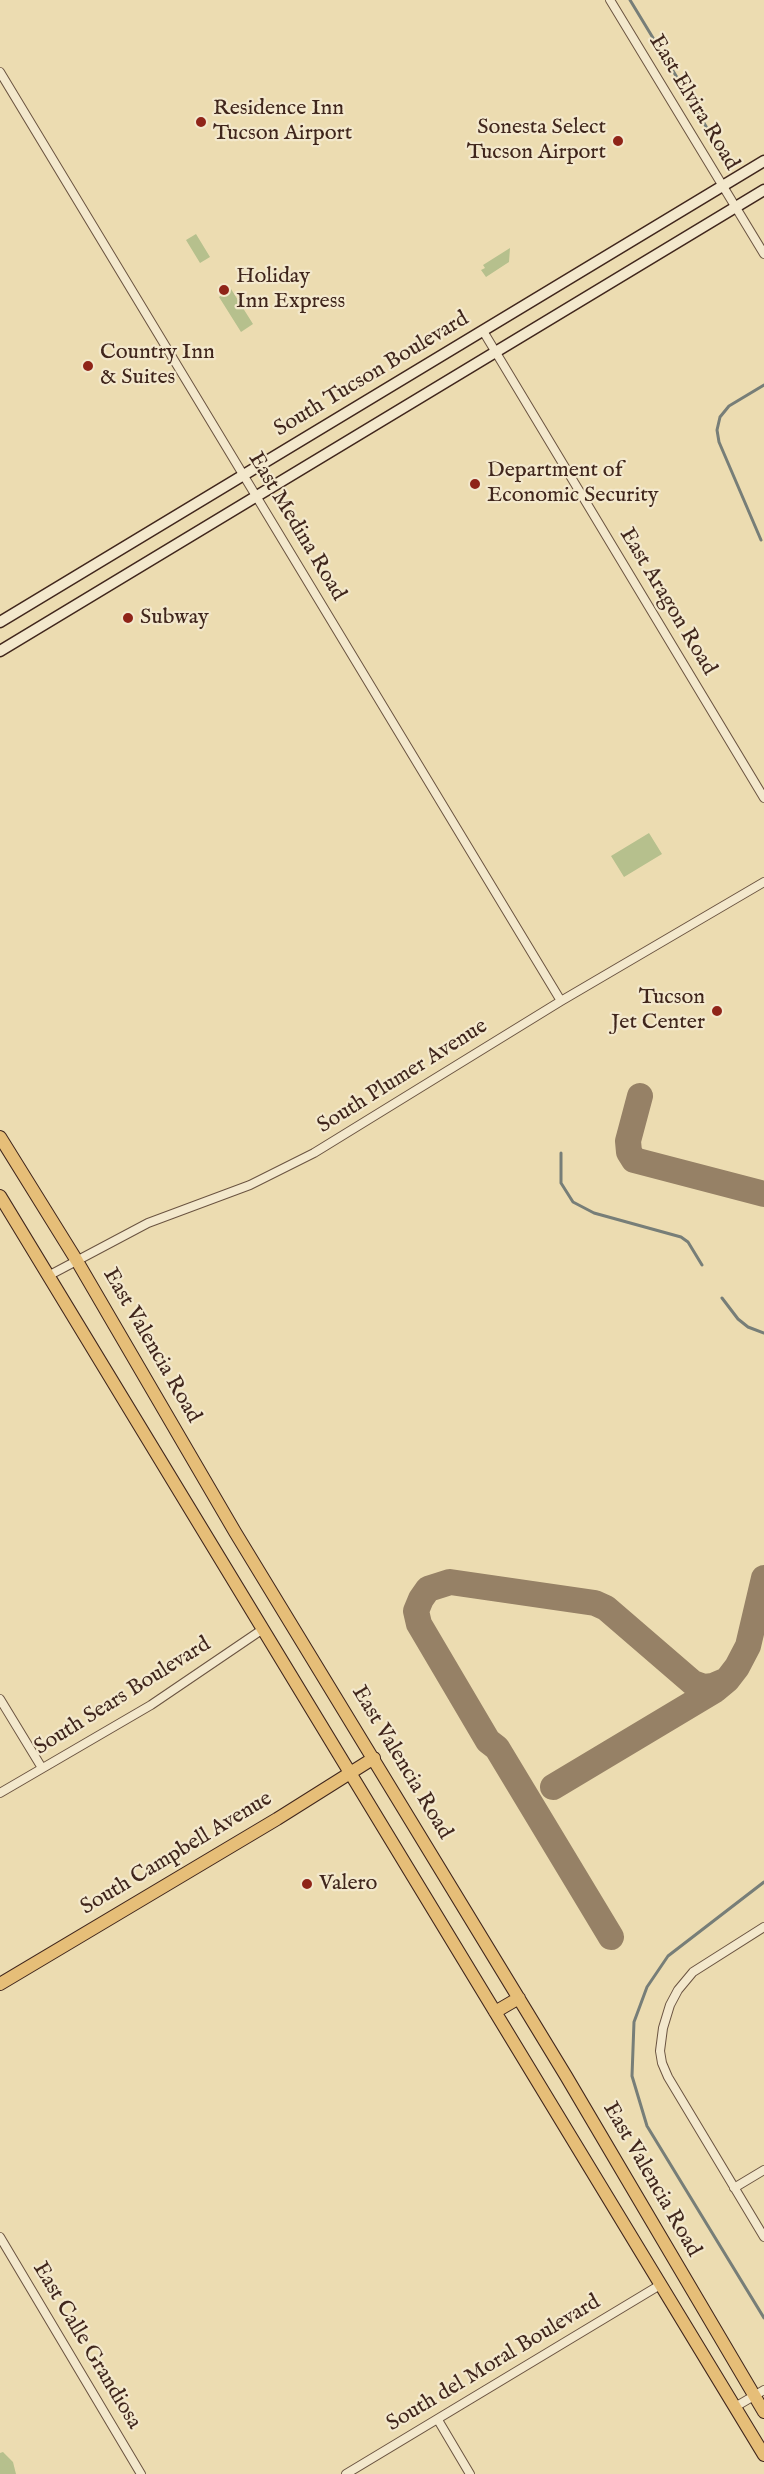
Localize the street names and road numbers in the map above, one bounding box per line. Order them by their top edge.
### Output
street label: East Elvira Road [642,30,744,176]
street label: South Tucson Boulevard [270,306,474,444]
street label: East Medina Road [241,448,351,606]
street label: East Aragon Road [613,524,721,680]
street label: South Plumer Avenue [313,1014,493,1140]
street label: East Valencia Road [96,1264,206,1428]
street label: South Sears Boulevard [30,1632,216,1762]
street label: East Valencia Road [345,1681,457,1845]
street label: South Campbell Avenue [77,1786,277,1922]
street label: East Valencia Road [596,2098,706,2262]
street label: East Calle Grandiosa [26,2258,146,2434]
street label: South del Moral Boulevard [382,2290,606,2438]

